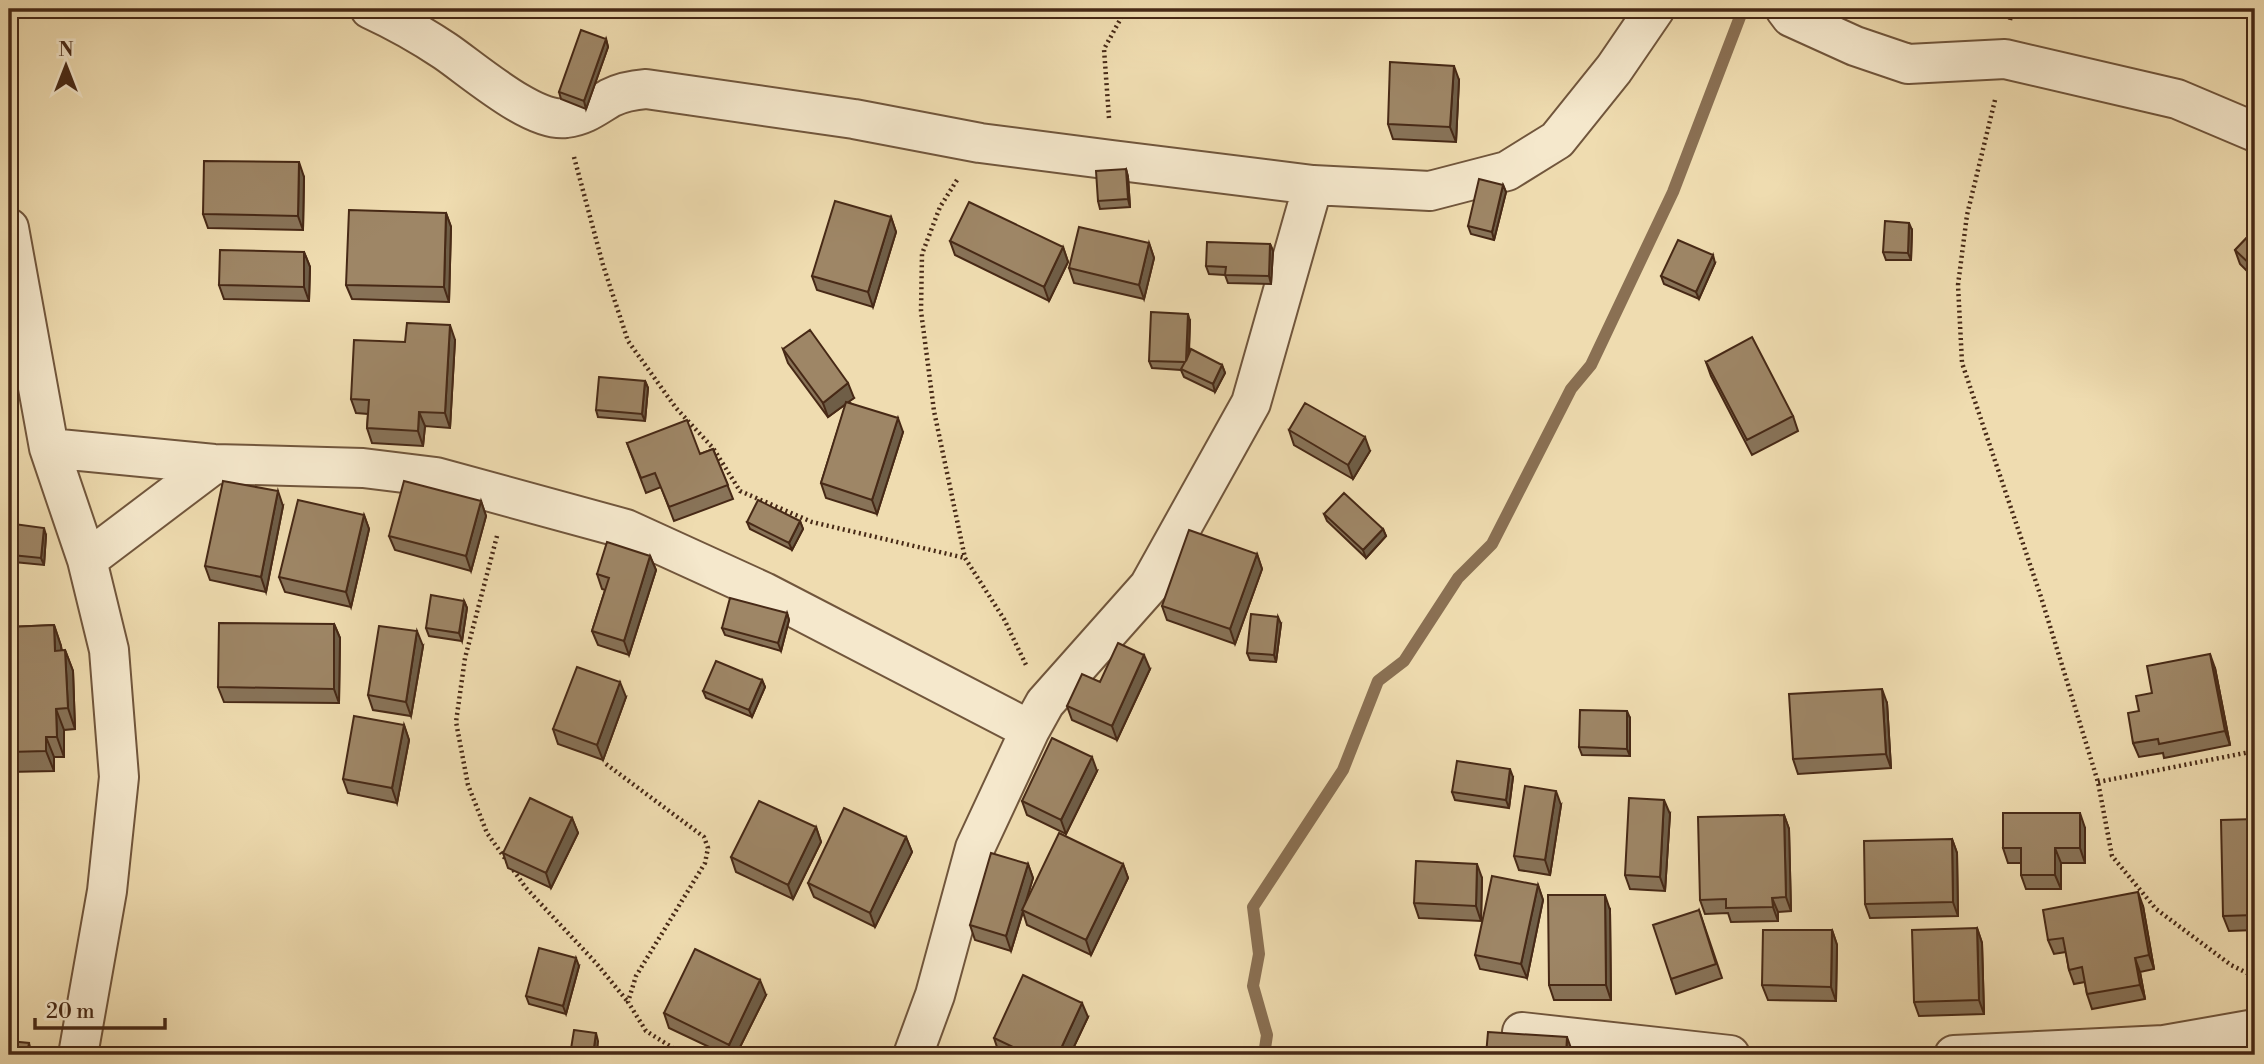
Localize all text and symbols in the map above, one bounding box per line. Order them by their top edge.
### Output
north arrow [32,32,102,102]
text: N [58,38,74,62]
scale bar [35,987,164,1031]
text: 20 m [46,999,95,1025]

